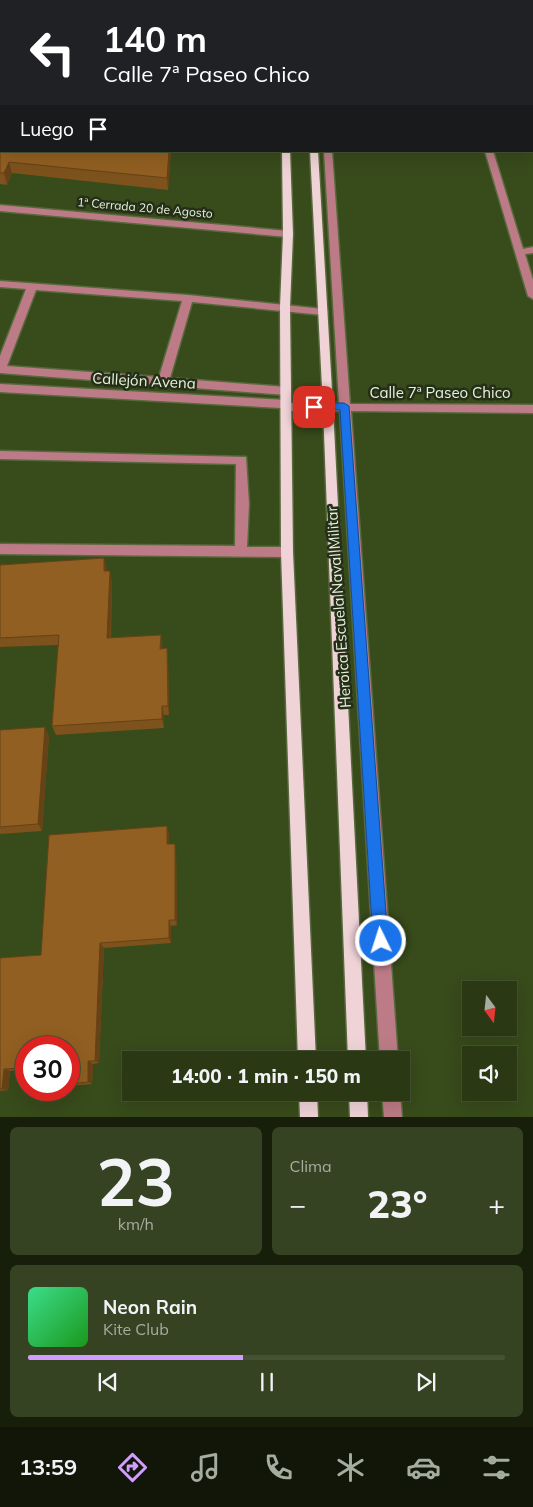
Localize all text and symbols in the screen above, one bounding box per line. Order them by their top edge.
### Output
text: 140 m [103,17,207,61]
icon: left [20,20,85,85]
text: Calle 7ª Paseo Chico [103,60,310,88]
icon: arrive [84,115,112,143]
text: Luego [20,117,74,141]
street label: 1ª Cerrada 20 de Agosto [77,194,214,221]
street label: Callejón Avena [92,368,196,393]
street label: Calle 7ª Paseo Chico [370,383,510,402]
pin [293,386,335,428]
icon: arrive [300,393,328,421]
street label: Heroica Escuela Naval Militar [322,505,355,708]
position arrow [354,914,406,966]
north arrow [462,981,518,1036]
map controls [462,981,517,1101]
speed limit sign: 30 [15,1036,80,1101]
button: sound [462,1046,517,1101]
text: 14:00 · 1 min · 150 m [171,1064,361,1088]
text: 23 [97,1141,175,1222]
text: Clima [290,1156,332,1176]
text: 23° [367,1180,427,1228]
text: − [290,1187,306,1222]
text: + [488,1187,505,1222]
text: km/h [118,1214,154,1234]
text: Neon Rain [103,1295,197,1319]
text: Kite Club [103,1319,169,1339]
icon: previous [94,1368,122,1396]
icon: pause [253,1368,281,1396]
icon: next [412,1368,440,1396]
icon: directions [115,1450,150,1485]
icon: music [188,1450,223,1485]
icon: phone [261,1450,296,1485]
icon: climate [333,1450,368,1485]
icon: car [406,1450,441,1485]
icon: filters [479,1450,514,1485]
text: 13:59 [19,1453,77,1481]

